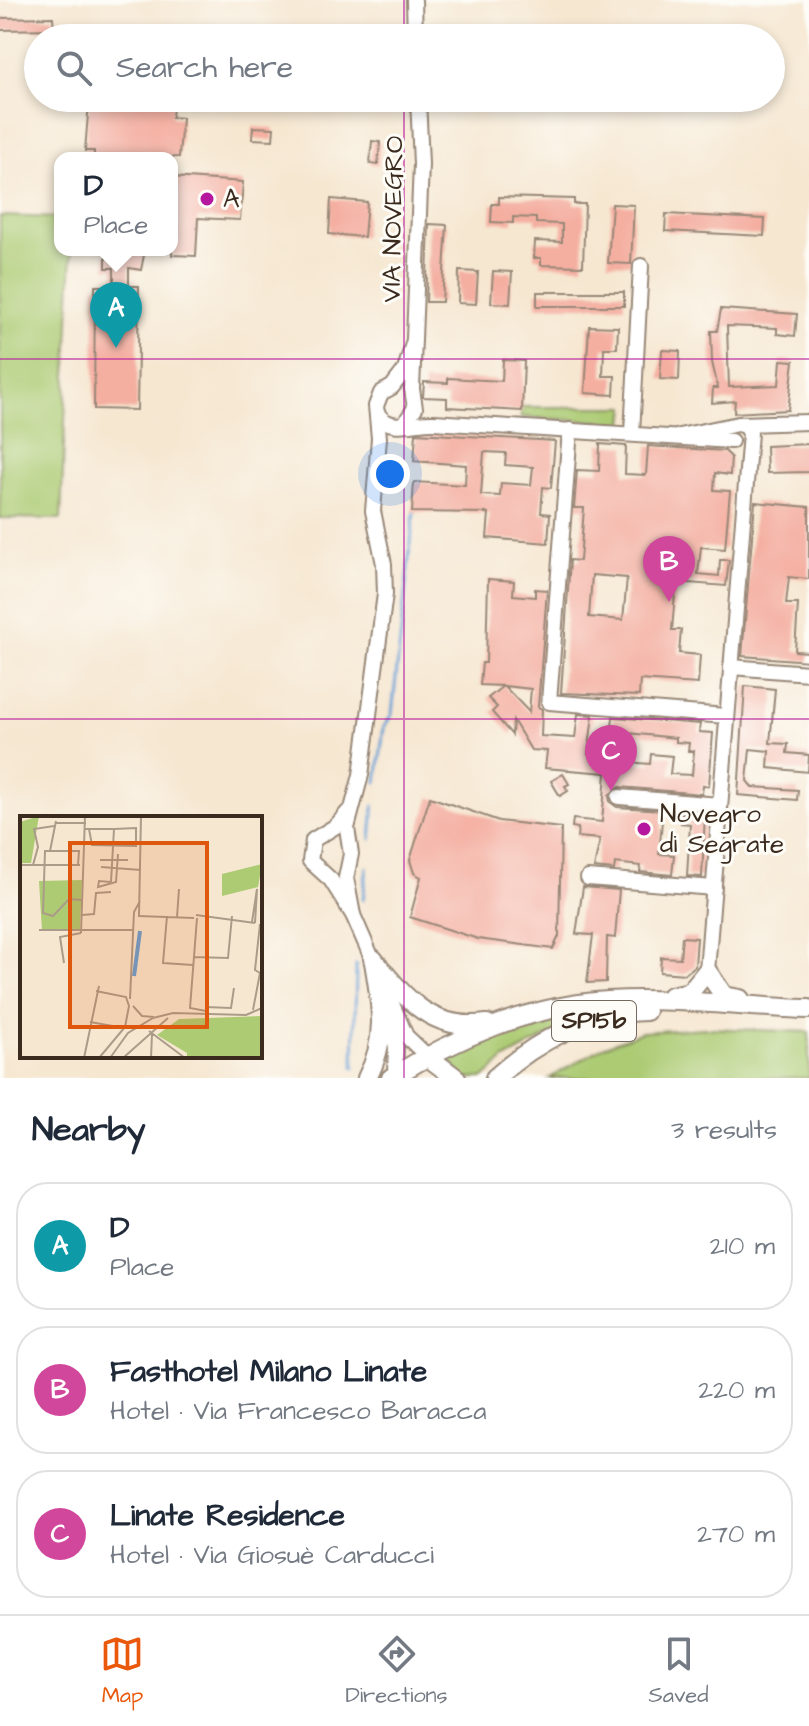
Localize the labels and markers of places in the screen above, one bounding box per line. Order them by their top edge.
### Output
place label: A [223,181,240,217]
marker: A [198,190,216,208]
pin: A [90,282,142,348]
pin: B [643,536,695,602]
pin: C [585,725,637,791]
place label: Novegro di Segrate [660,796,784,864]
marker: Novegro di Segrate [635,820,653,838]

